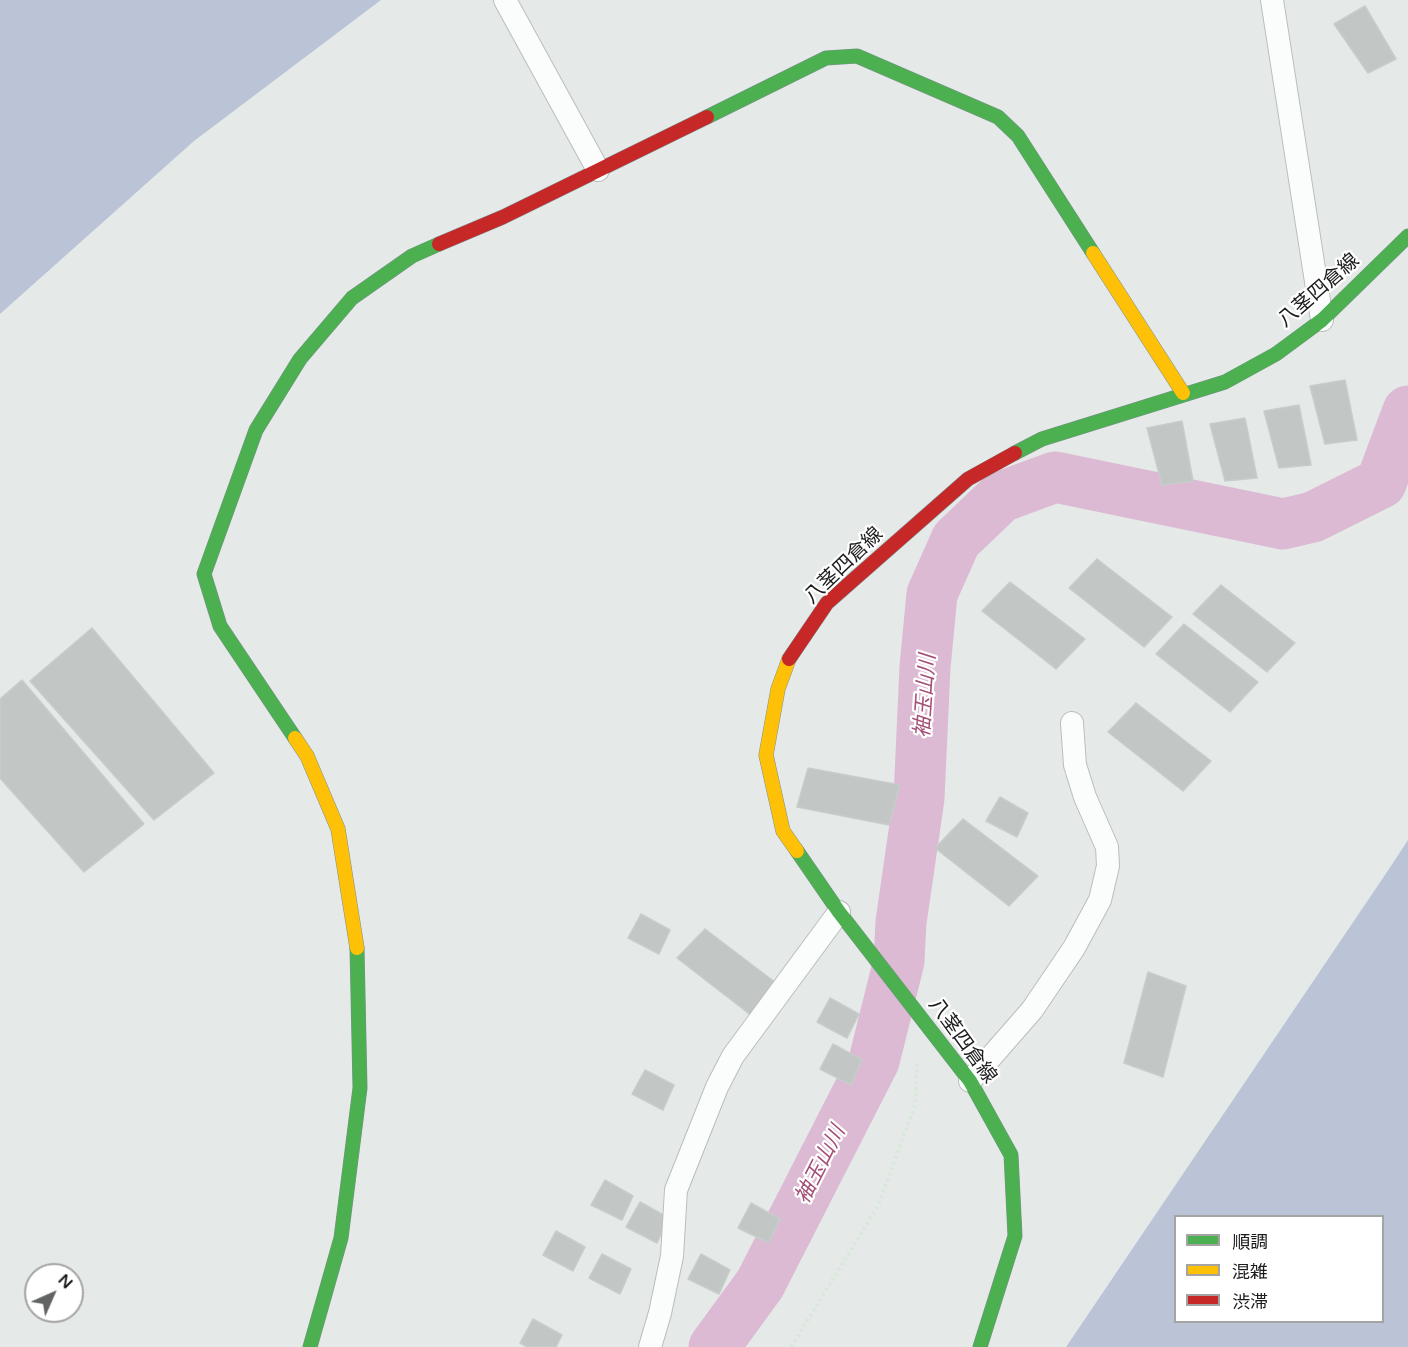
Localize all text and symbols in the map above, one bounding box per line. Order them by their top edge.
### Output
street label: 八茎四倉線 [1273,249,1365,333]
street label: 八茎四倉線 [800,523,888,609]
water label: 袖玉山川 [911,653,941,739]
street label: 八茎四倉線 [923,993,1001,1089]
water label: 袖玉山川 [791,1122,851,1208]
legend [1174,1215,1384,1323]
text: 順調 [1232,1231,1268,1253]
text: 混雑 [1232,1261,1268,1283]
north arrow [24,1263,84,1323]
text: N [54,1270,77,1293]
text: 渋滞 [1232,1291,1268,1313]

